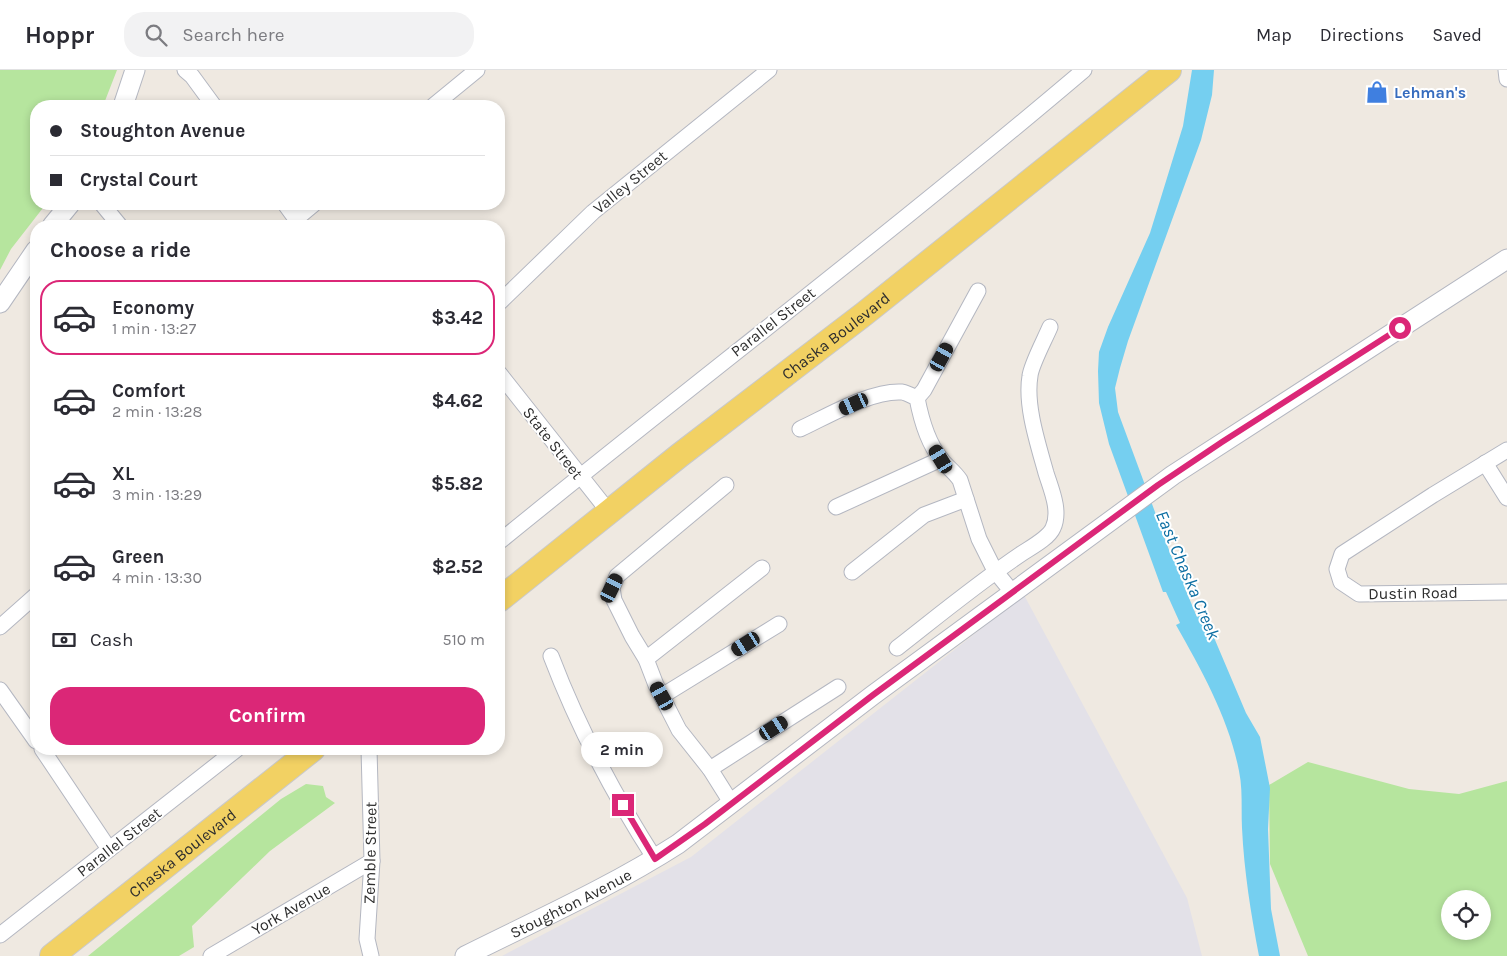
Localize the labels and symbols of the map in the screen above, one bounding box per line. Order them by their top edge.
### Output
shop icon: Lehman's [1364,79,1390,105]
place label: Lehman's [1394,83,1466,102]
street label: Valley Street [589,146,671,218]
street label: Parallel Street [727,283,819,361]
street label: Chaska Boulevard [778,288,893,383]
route start [1389,317,1411,339]
car [928,340,955,374]
car [837,391,870,417]
street label: State Street [519,403,587,483]
car [926,442,955,476]
water label: East Chaska Creek [1151,507,1225,644]
car [598,571,625,605]
street label: Dustin Road [1368,583,1458,603]
car [729,630,762,658]
car [648,679,675,713]
car [757,714,790,742]
callout: 2 min [582,732,664,768]
route end [612,794,634,816]
street label: Zemble Street [360,802,380,904]
street label: Parallel Street [73,803,165,881]
street label: Chaska Boulevard [125,805,240,901]
street label: Stoughton Avenue [507,864,635,942]
street label: York Avenue [248,879,334,939]

